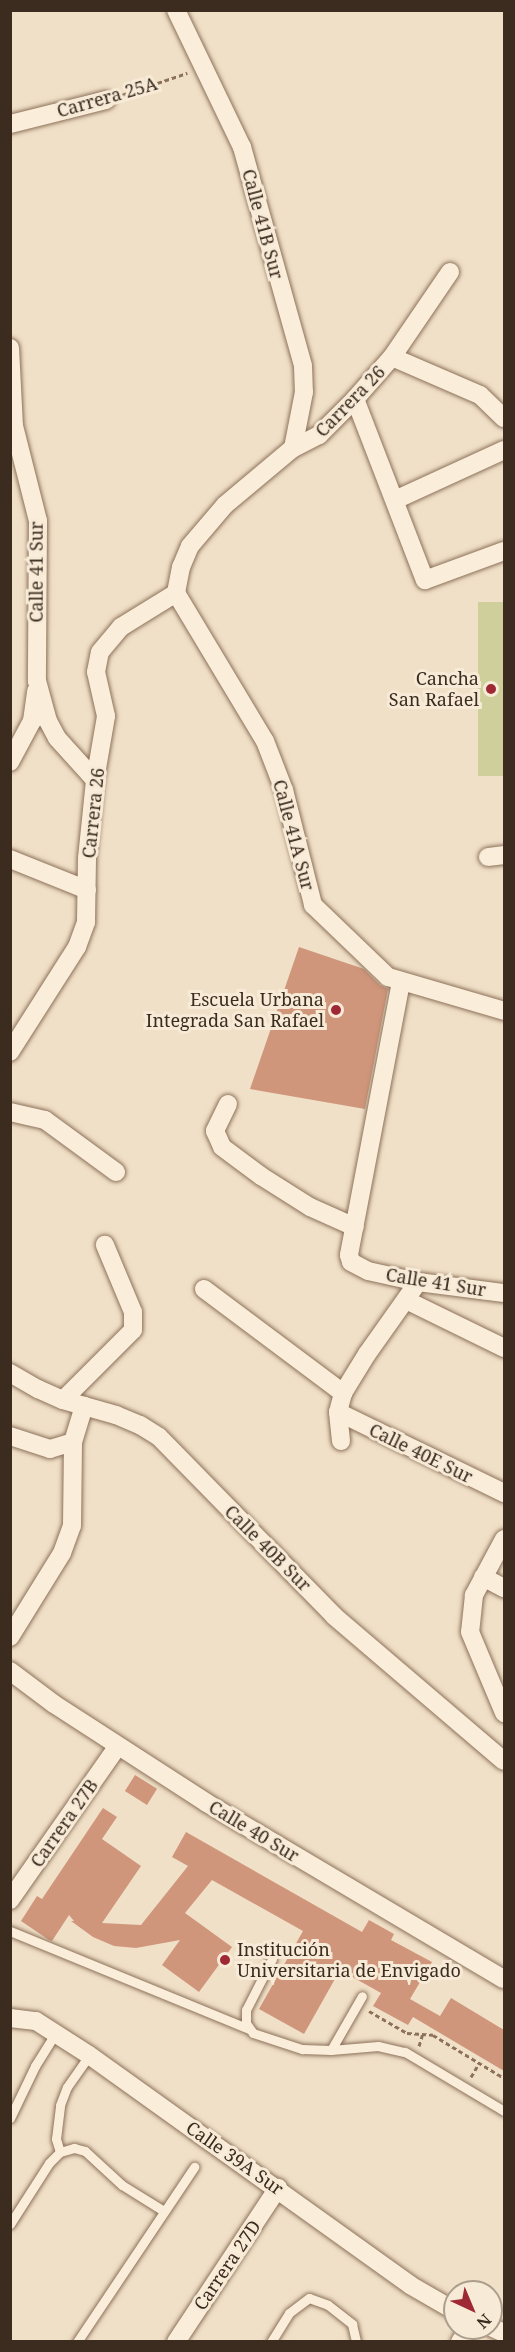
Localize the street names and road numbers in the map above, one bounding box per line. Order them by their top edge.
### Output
street label: Carrera 25A [54,72,160,122]
street label: Calle 41B Sur [238,167,288,281]
street label: Carrera 26 [311,361,389,441]
street label: Calle 41 Sur [25,521,47,623]
street label: Carrera 26 [78,767,108,859]
street label: Calle 41A Sur [269,777,319,893]
street label: Calle 41 Sur [384,1263,488,1301]
street label: Calle 40E Sur [366,1419,476,1487]
street label: Calle 40B Sur [220,1500,316,1596]
street label: Carrera 27B [26,1775,102,1871]
street label: Calle 40 Sur [205,1796,303,1866]
street label: Calle 39A Sur [182,2117,288,2199]
street label: Carrera 27D [189,2216,265,2314]

